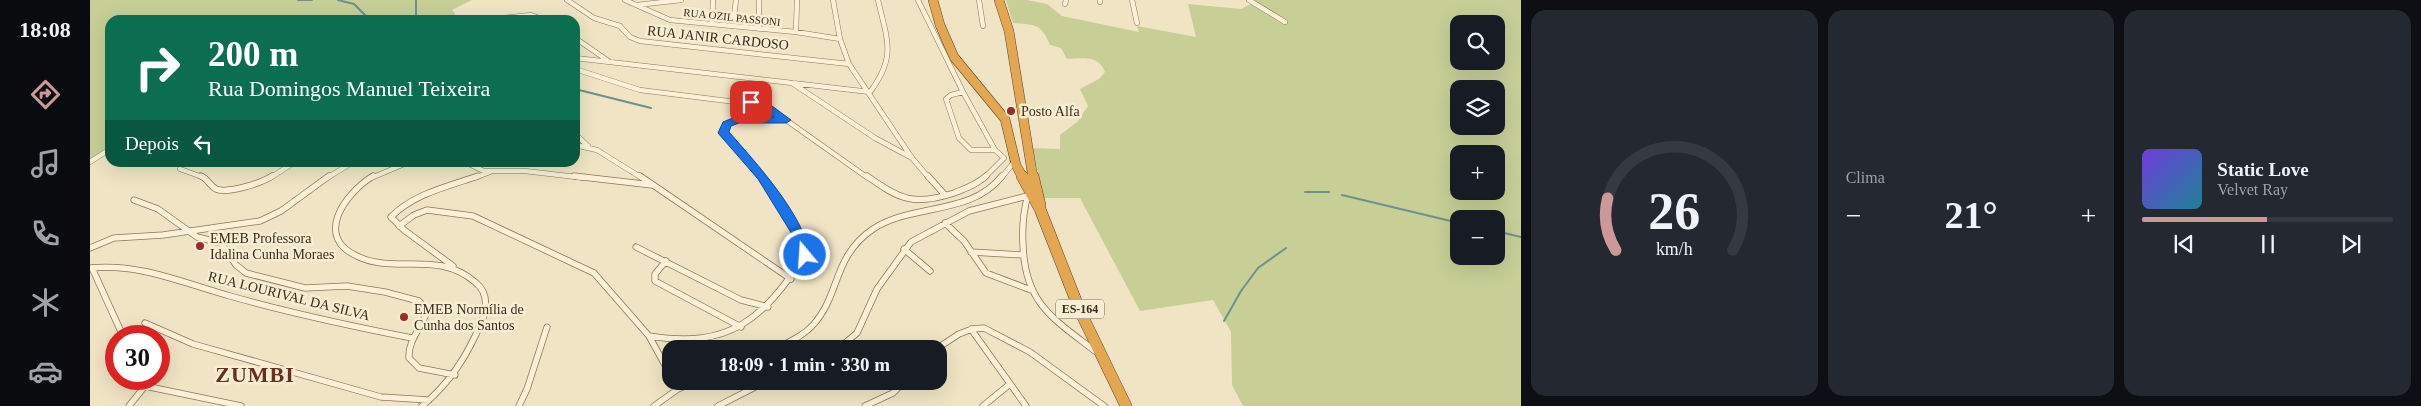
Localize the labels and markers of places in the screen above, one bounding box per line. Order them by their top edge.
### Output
pin [730,81,772,123]
place label: Posto Alfa [1021,104,1081,119]
marker: Posto Alfa [1005,105,1017,117]
place label: EMEB Professora Idalina Cunha Moraes [210,231,334,262]
marker: EMEB Professora Idalina Cunha Moraes [194,240,206,252]
place label: EMEB Normília de Cunha dos Santos [414,302,524,333]
marker: EMEB Normília de Cunha dos Santos [398,311,410,323]

